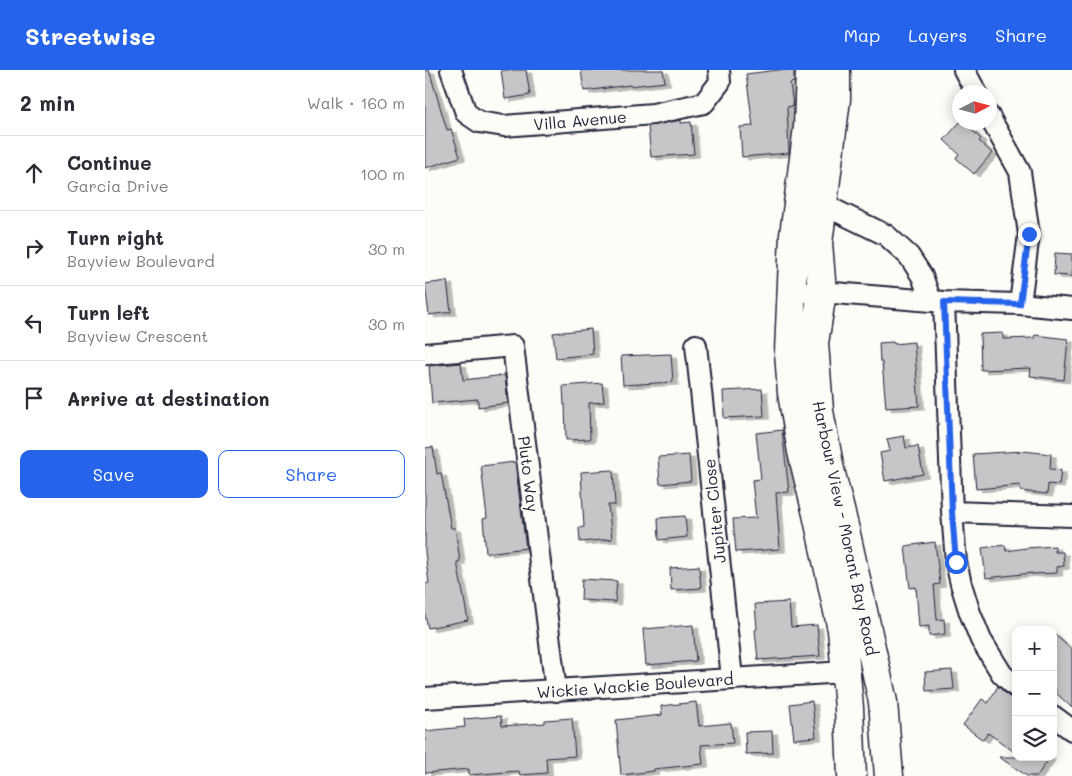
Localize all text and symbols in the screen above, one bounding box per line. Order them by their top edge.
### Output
text: Streetwise [25,20,155,51]
text: Map [844,23,880,47]
text: Layers [908,23,967,47]
text: Share [995,23,1047,47]
north arrow [952,85,997,130]
text: 2 min [20,89,75,116]
text: Walk · 160 m [307,92,405,113]
street label: Villa Avenue [532,105,628,135]
text: Continue [67,150,152,175]
icon: ahead [20,159,48,187]
text: 100 m [360,163,405,184]
text: Garcia Drive [67,175,169,196]
route end [1018,223,1041,246]
text: Turn right [67,225,164,250]
icon: right [20,234,48,262]
text: 30 m [368,238,405,259]
text: Bayview Boulevard [67,250,215,271]
text: Turn left [67,300,150,325]
icon: left [20,309,48,337]
text: 30 m [368,313,405,334]
text: Bayview Crescent [67,325,208,346]
icon: arrive [20,384,48,412]
text: Arrive at destination [67,386,270,411]
street label: Harbour View - Morant Bay Road [809,399,883,657]
street label: Pluto Way [514,435,544,513]
button: Save [20,450,208,498]
button: Share [218,450,405,498]
street label: Jupiter Close [698,458,730,564]
route start [945,551,968,574]
map controls [1012,626,1057,761]
button: + [1012,626,1057,671]
street label: Wickie Wackie Boulevard [536,668,734,702]
button: − [1012,671,1057,716]
button: layers [1012,716,1057,761]

